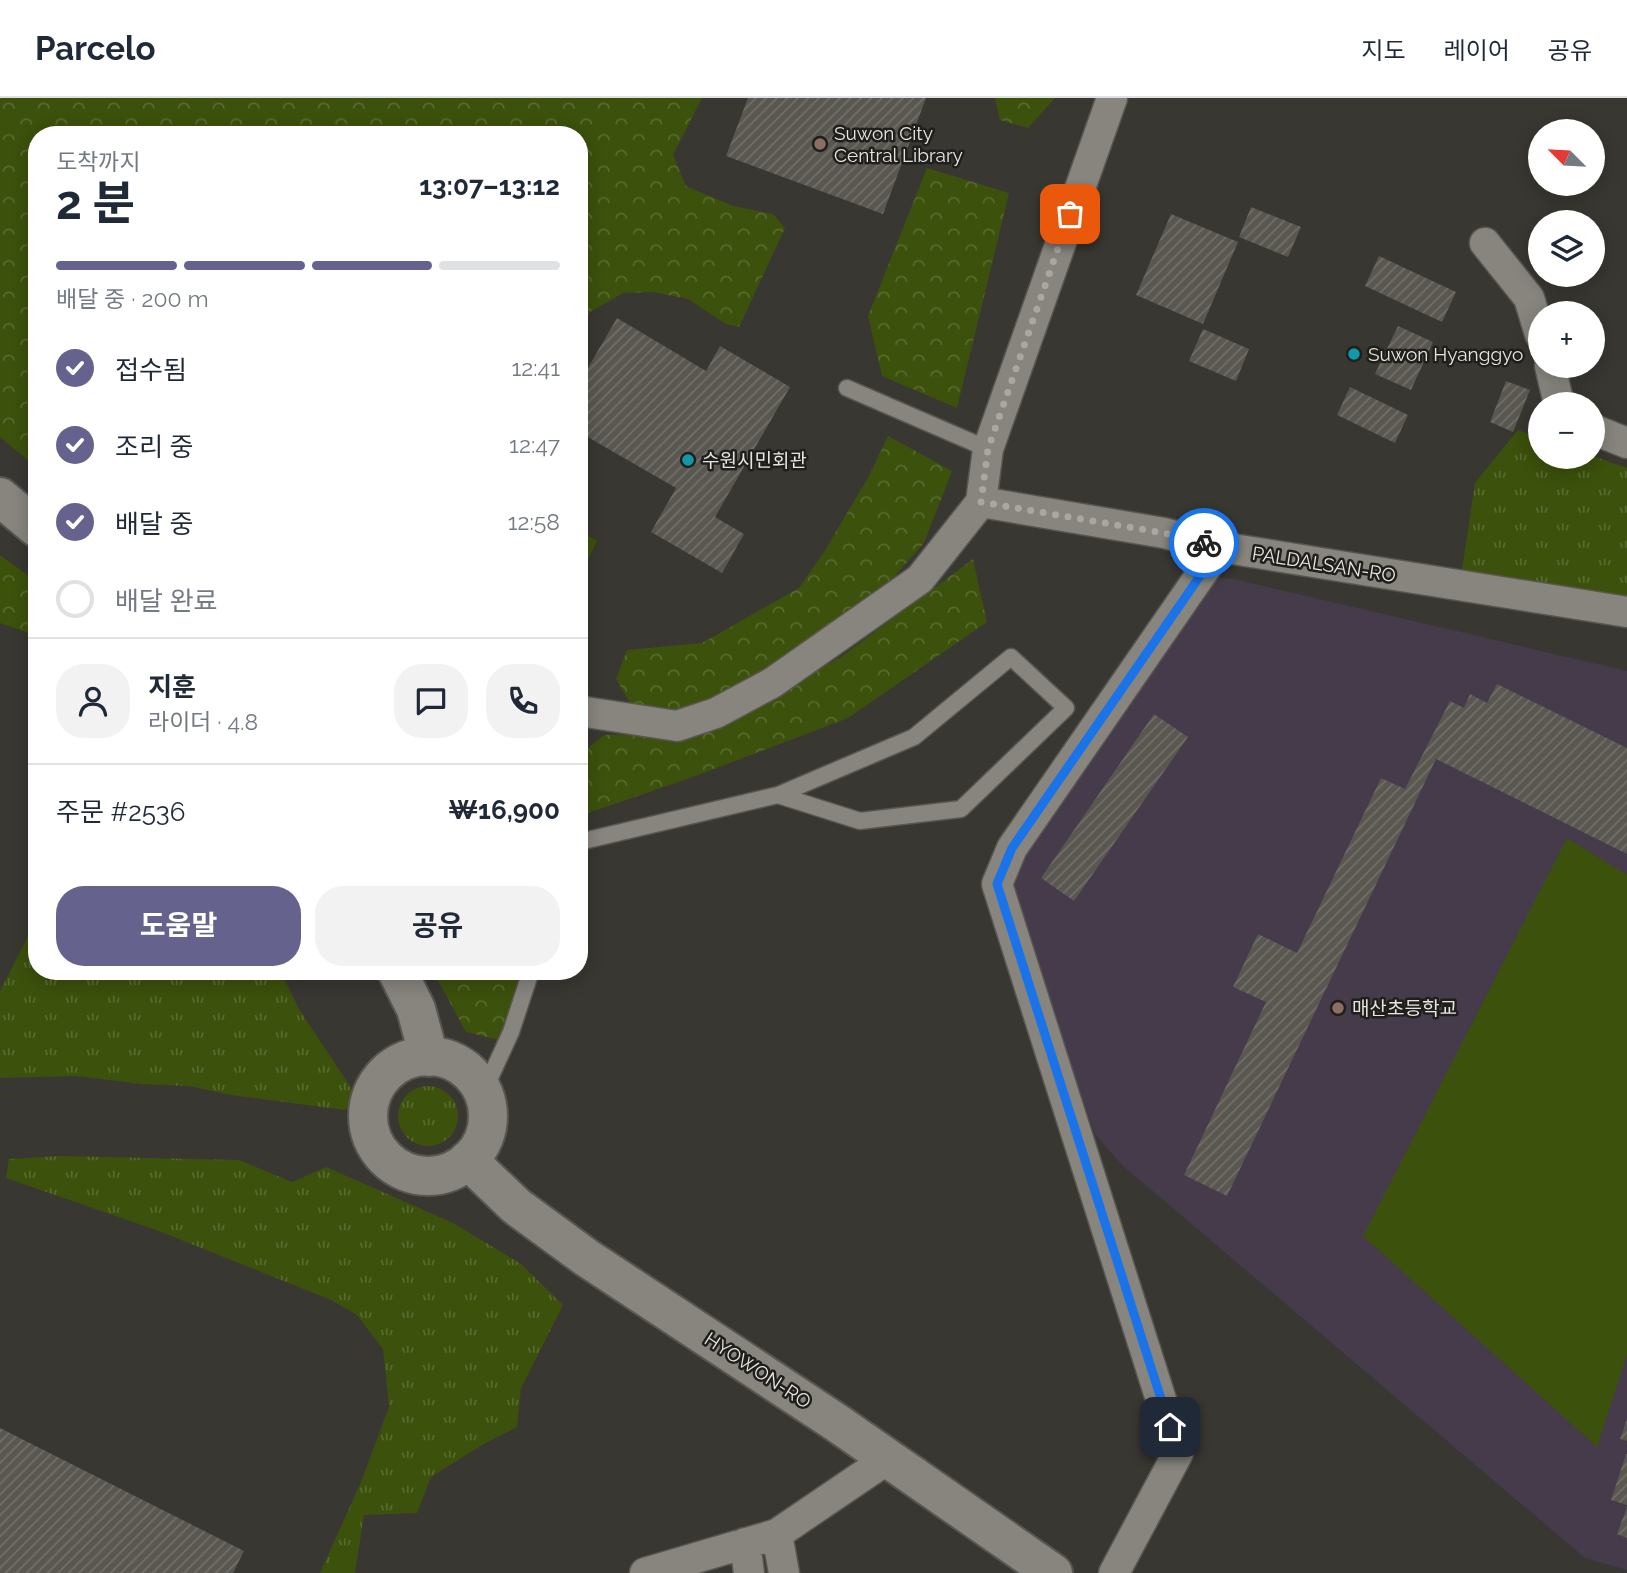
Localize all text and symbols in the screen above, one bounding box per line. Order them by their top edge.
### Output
text: Parcelo [35,29,156,68]
text: 지도 [1361,36,1406,65]
text: 레이어 [1444,36,1510,65]
text: 공유 [1548,36,1592,65]
north arrow [1528,119,1605,196]
map controls [1528,119,1605,469]
place label: Suwon City Central Library [834,122,963,166]
marker: Suwon City Central Library [812,136,828,152]
text: 도착까지 [56,148,141,175]
text: 13:07–13:12 [419,171,560,201]
text: 2 분 [56,176,135,230]
pin [1040,184,1100,244]
icon: bag [1051,195,1089,233]
button: layers [1528,210,1605,287]
text: 배달 중 · 200 m [56,285,209,312]
button: + [1528,301,1605,378]
place label: Suwon Hyanggyo [1368,343,1523,365]
marker: Suwon Hyanggyo [1346,346,1362,362]
icon: check [56,349,94,387]
text: 12:41 [511,354,560,381]
text: 접수됨 [115,355,187,385]
button: − [1528,392,1605,469]
icon: check [56,426,94,464]
text: 12:47 [509,431,560,458]
text: 조리 중 [115,432,193,462]
place label: 수원시민회관 [702,449,807,471]
marker: 수원시민회관 [680,452,696,468]
icon: check [56,503,94,541]
text: 12:58 [508,508,560,535]
courier [1169,508,1239,578]
text: 배달 중 [115,509,193,539]
icon: bike [1185,524,1223,562]
street label: PALDALSAN-RO [1251,542,1397,586]
text: 배달 완료 [115,586,217,616]
button: person [56,664,130,738]
button: chat [394,664,468,738]
button: phone [486,664,560,738]
text: 지훈 [148,672,196,702]
text: 라이더 · 4.8 [148,708,258,735]
text: ₩16,900 [448,795,560,825]
text: 주문 #2536 [56,797,185,827]
button: 도움말 [56,886,301,966]
button: 공유 [315,886,560,966]
place label: 매산초등학교 [1352,997,1457,1019]
marker: 매산초등학교 [1330,1000,1346,1016]
street label: HYOWON-RO [701,1327,815,1413]
pin [1140,1397,1200,1457]
icon: home [1151,1408,1189,1446]

